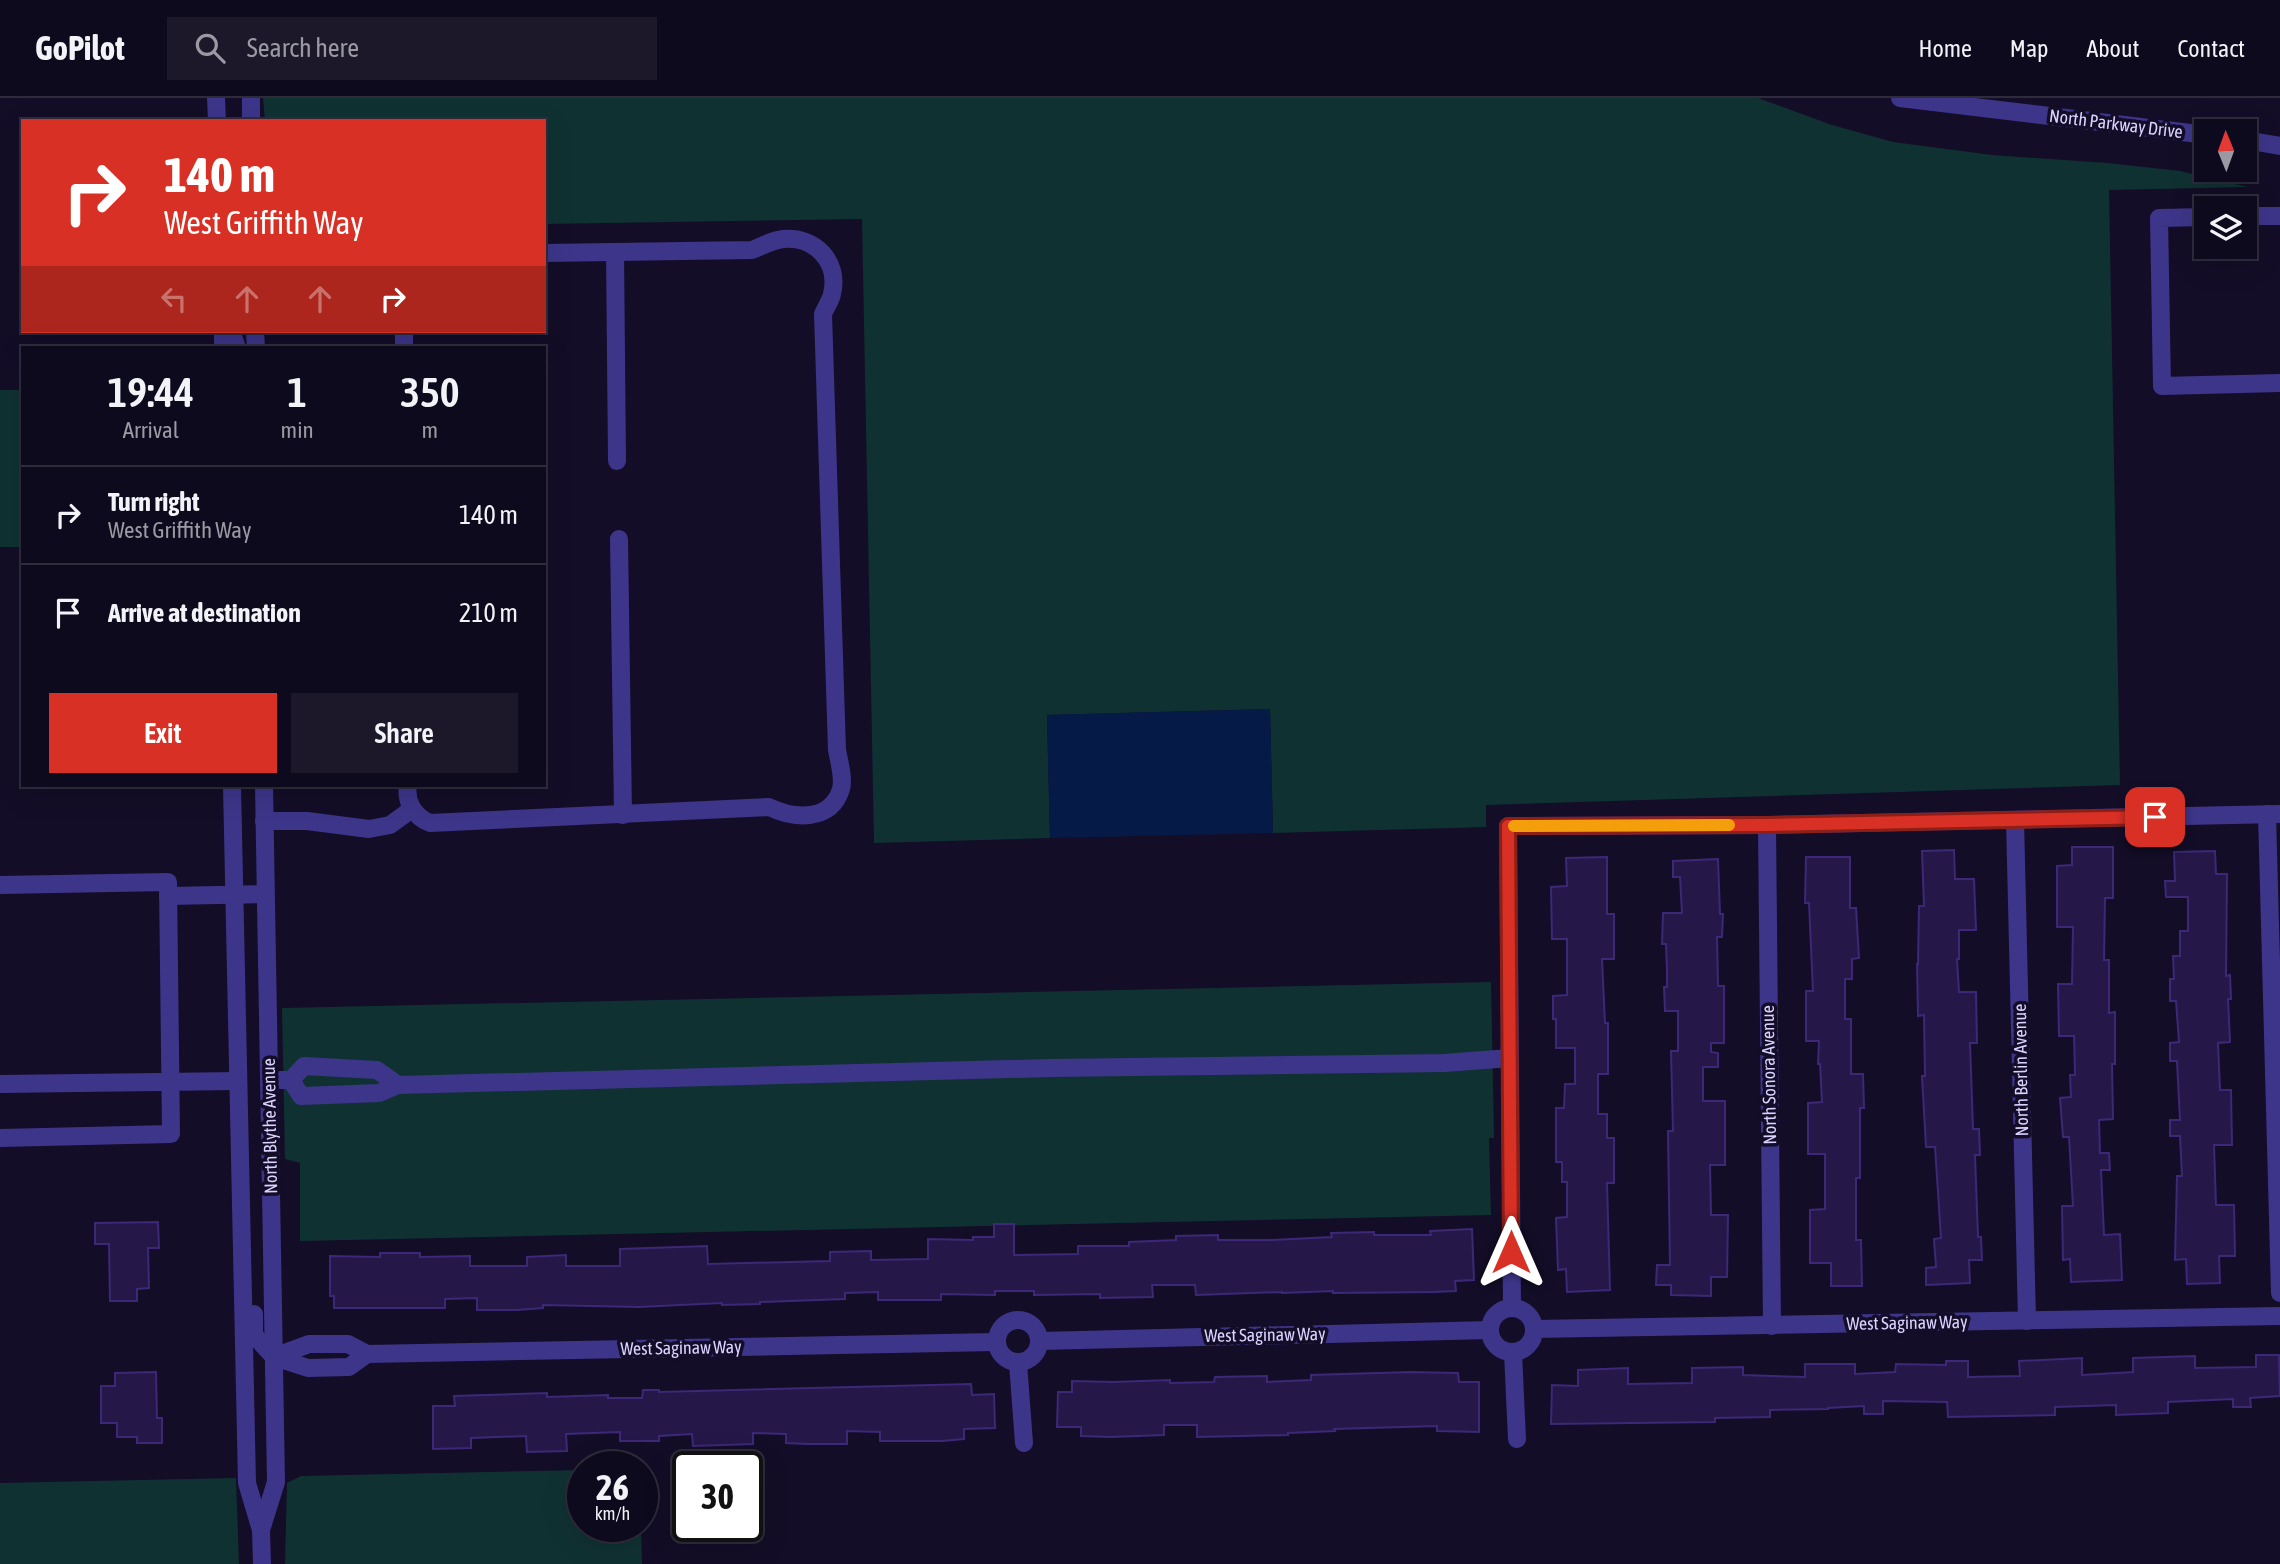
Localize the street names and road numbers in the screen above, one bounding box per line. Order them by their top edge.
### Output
street label: North Parkway Drive [2048,105,2184,142]
street label: North Berlin Avenue [2009,1004,2032,1136]
street label: North Sonora Avenue [1757,1005,1780,1145]
street label: North Blythe Avenue [258,1058,281,1194]
street label: West Saginaw Way [1846,1311,1968,1334]
street label: West Saginaw Way [1204,1323,1326,1346]
street label: West Saginaw Way [620,1336,742,1359]

